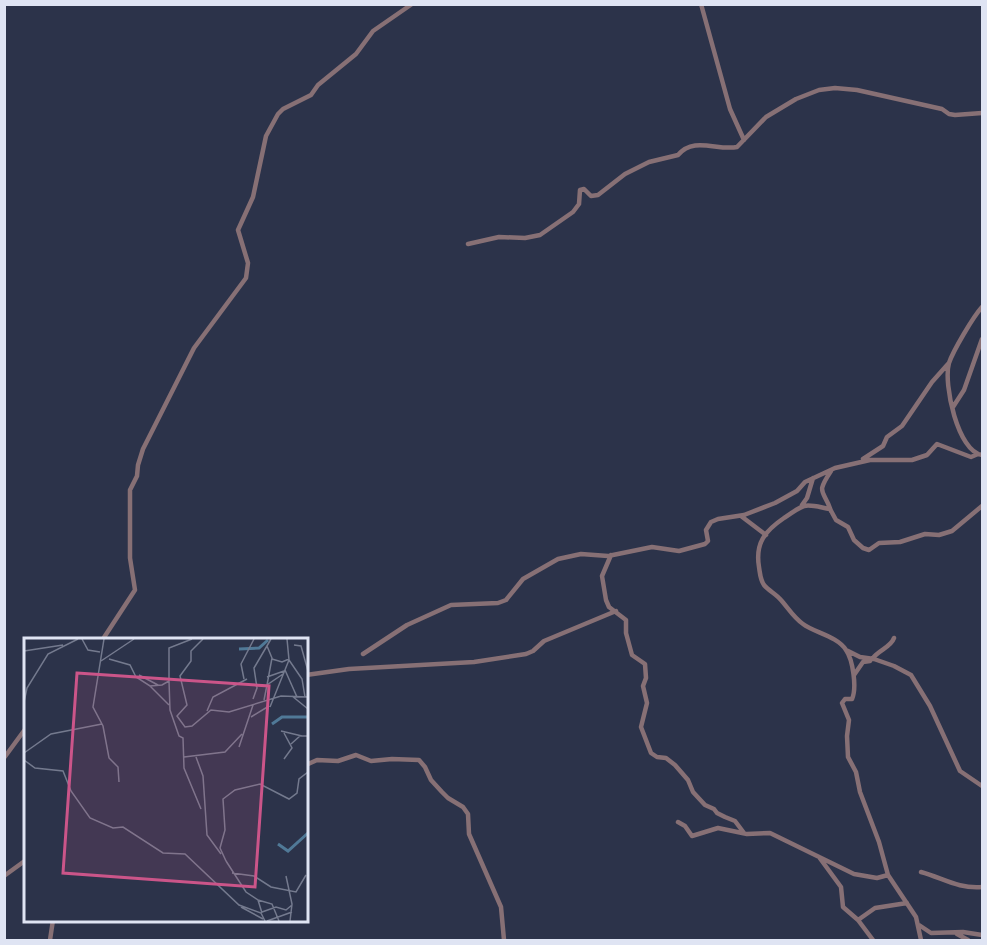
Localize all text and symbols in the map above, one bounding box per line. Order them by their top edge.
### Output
inset map [24,638,308,921]

